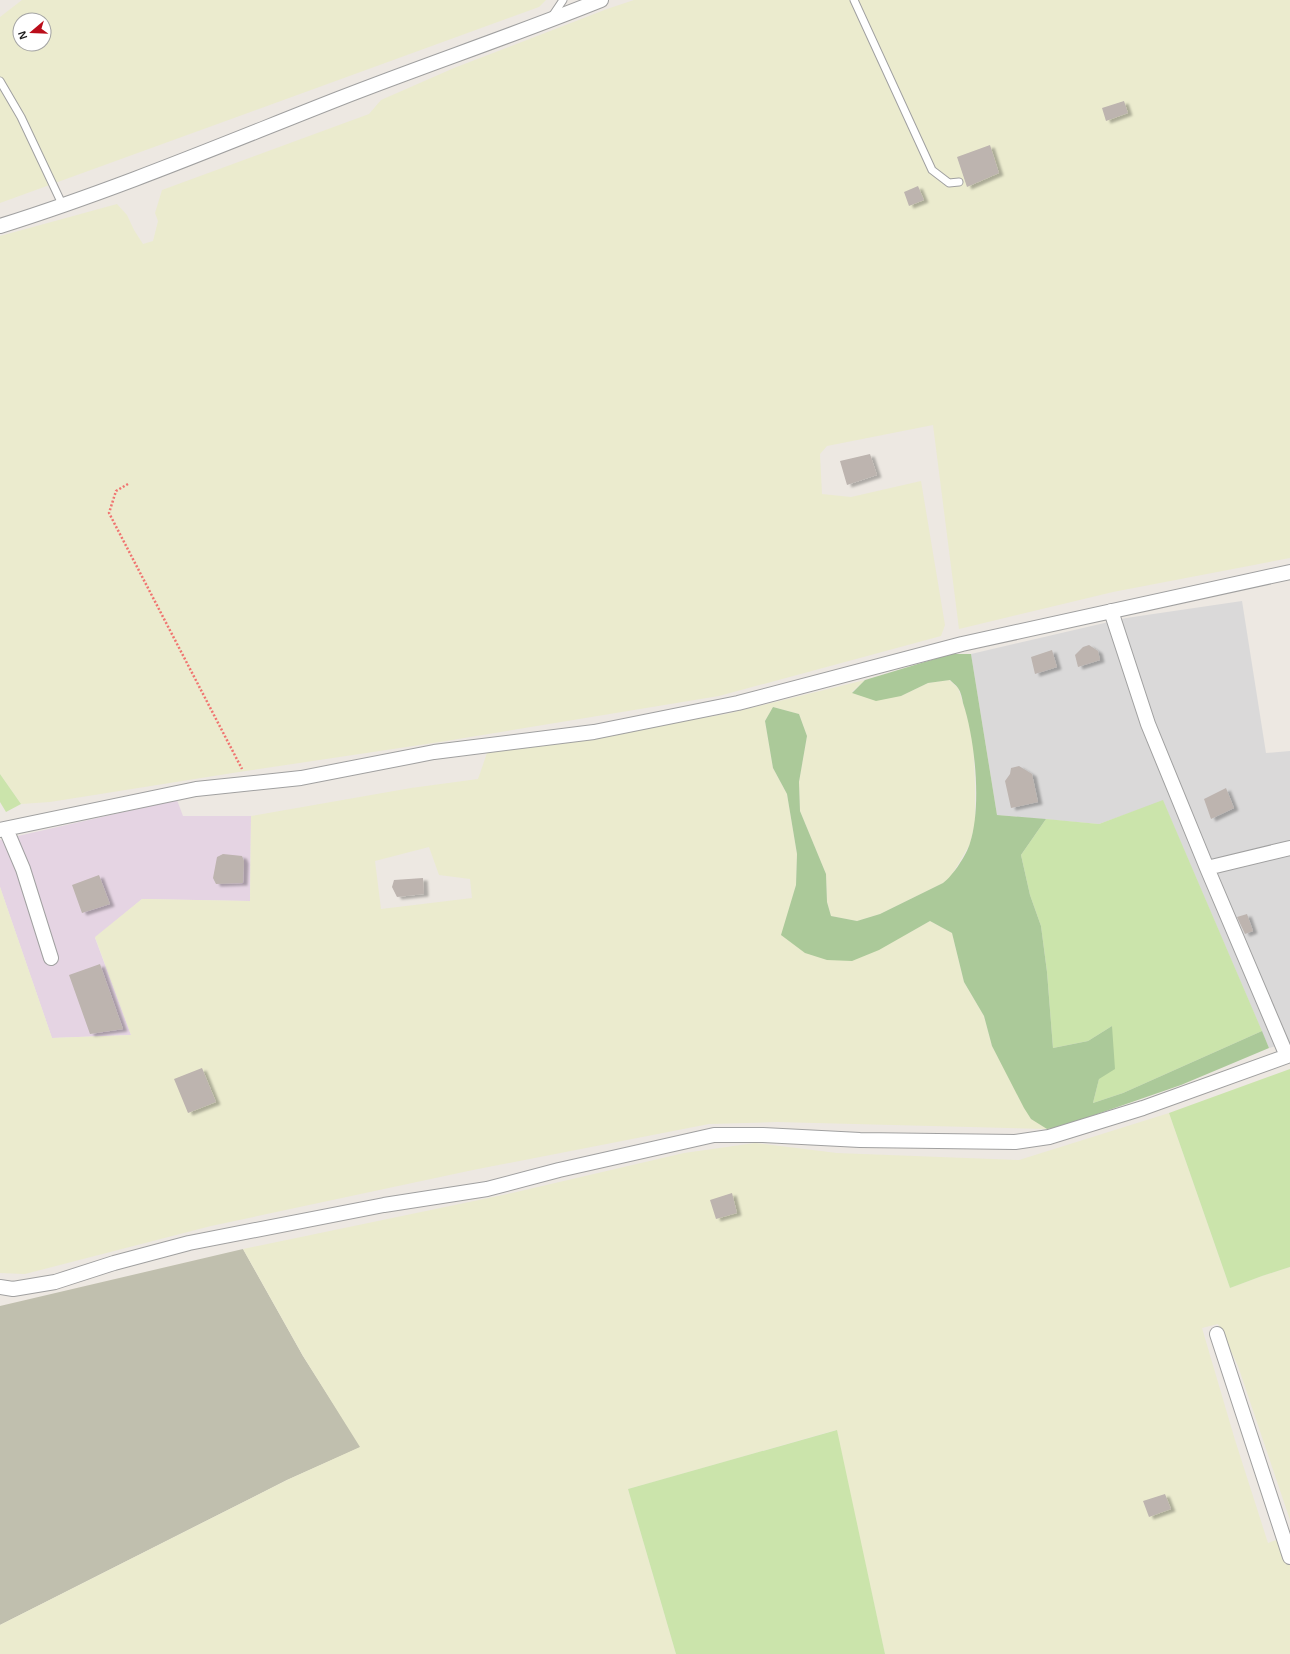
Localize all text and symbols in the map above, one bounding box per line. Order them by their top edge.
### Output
north arrow [12,12,52,52]
text: N [16,29,30,41]

